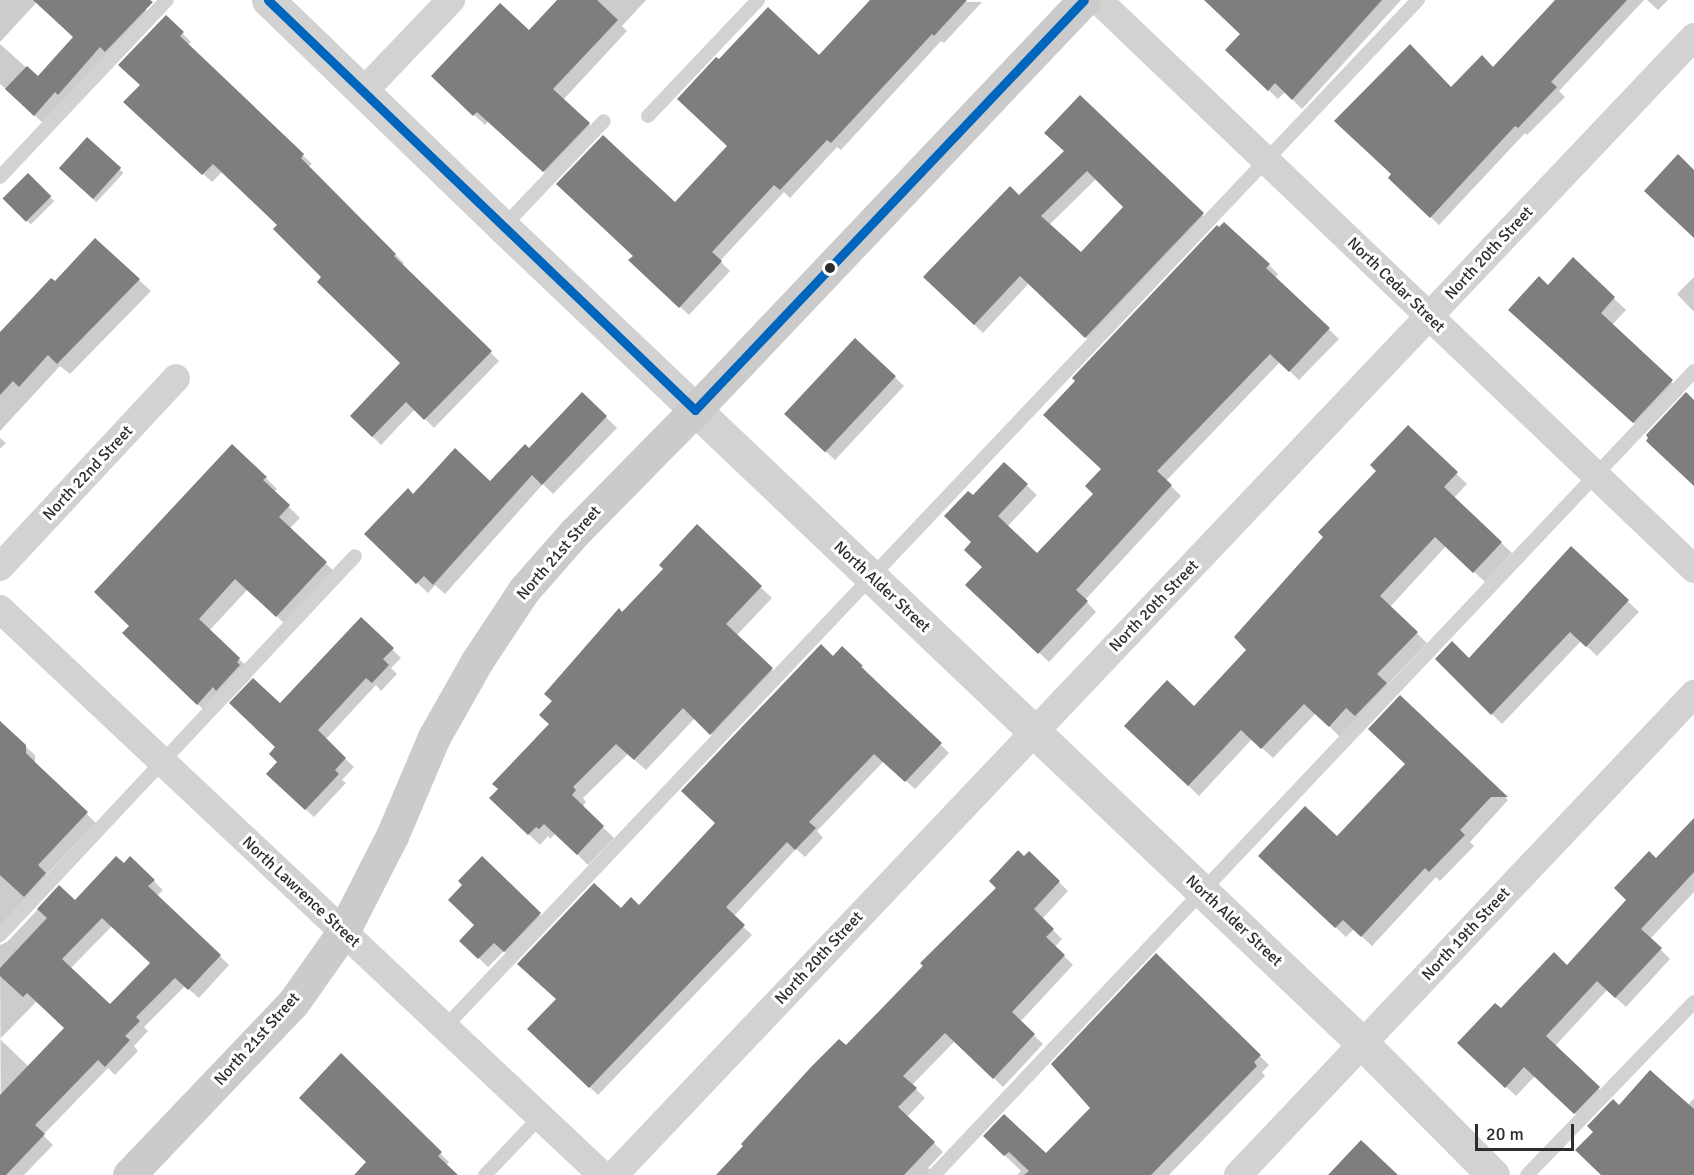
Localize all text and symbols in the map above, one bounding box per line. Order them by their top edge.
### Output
street label: North 20th Street [1441,203,1537,303]
street label: North Cedar Street [1343,233,1449,337]
unlabelled marker [824,262,836,274]
street label: North 22nd Street [39,421,137,525]
street label: North 21st Street [513,502,605,604]
street label: North Alder Street [830,537,934,637]
street label: North 20th Street [1105,556,1203,656]
street label: North Lawrence Street [238,832,364,952]
street label: North Alder Street [1182,871,1286,971]
street label: North 19th Street [1418,884,1514,984]
street label: North 20th Street [771,908,867,1008]
street label: North 21st Street [210,989,304,1089]
scale bar [1478,1112,1577,1150]
text: 20 m [1486,1123,1524,1145]

